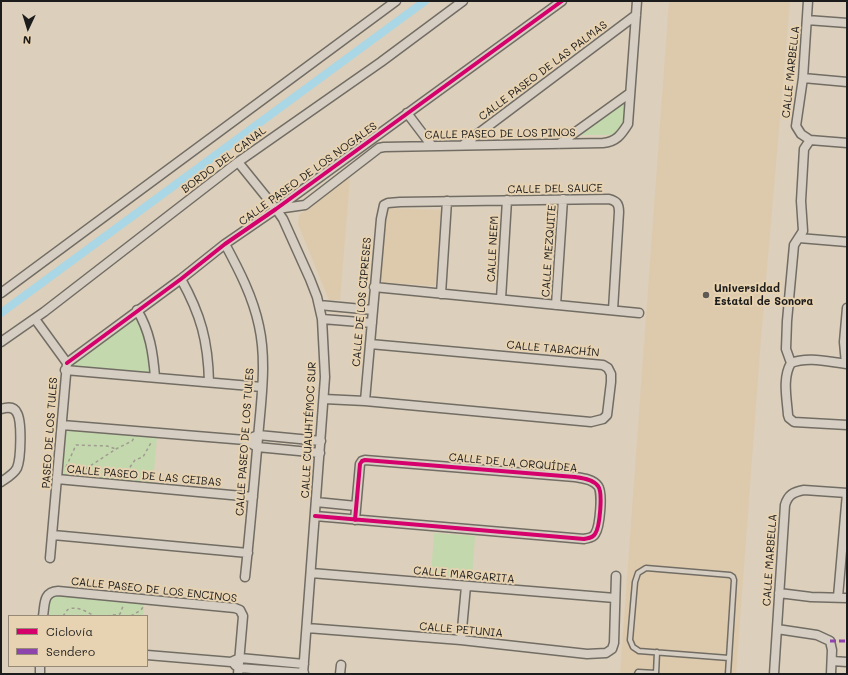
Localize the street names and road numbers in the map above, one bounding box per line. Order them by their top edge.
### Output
street label: CALLE PASEO DE LAS PALMAS [476,18,610,124]
street label: CALLE MARBELLA [780,25,802,119]
street label: CALLE PASEO DE LOS NOGALES [236,119,380,229]
street label: BORDO DEL CANAL [179,124,269,196]
street label: CALLE PASEO DE LOS PINOS [424,126,576,142]
street label: CALLE DEL SAUCE [507,182,603,196]
street label: CALLE MEZQUITE [539,204,559,298]
street label: CALLE NEEM [485,216,501,282]
street label: CALLE DE LOS CIPRESES [350,237,374,367]
street label: CALLE TABACHÍN [506,338,600,360]
street label: CALLE CUAUHTÉMOC SUR [299,361,319,499]
street label: CALLE PASEO DE LOS TULES [233,368,257,516]
street label: PASEO DE LOS TULES [40,377,60,489]
street label: CALLE DE LA ORQUÍDEA [448,451,578,475]
street label: CALLE PASEO DE LAS CEIBAS [66,463,222,489]
street label: CALLE MARBELLA [760,513,780,607]
street label: CALLE MARGARITA [413,564,515,586]
street label: CALLE PASEO DE LOS ENCINOS [70,575,238,605]
street label: CALLE PETUNIA [419,620,503,640]

